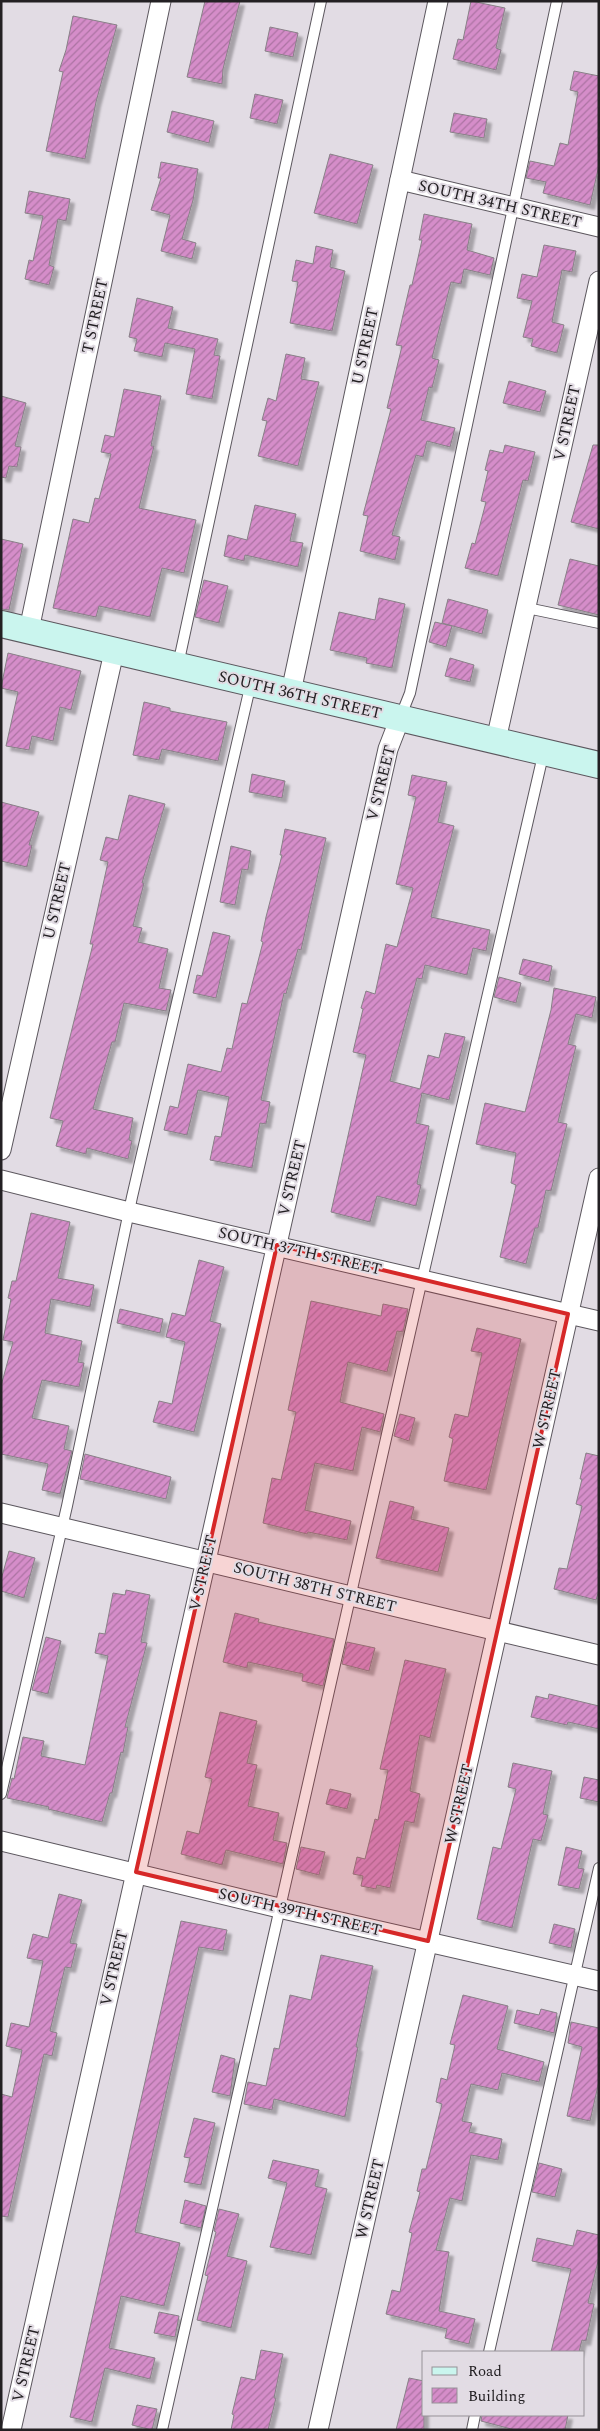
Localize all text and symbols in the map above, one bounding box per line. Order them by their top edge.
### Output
street label: SOUTH 34TH STREET [416,174,584,235]
street label: T STREET [75,276,115,356]
street label: U STREET [345,305,385,387]
street label: V STREET [547,382,587,463]
street label: SOUTH 36TH STREET [216,665,384,726]
street label: V STREET [360,742,402,823]
street label: U STREET [36,860,78,942]
street label: V STREET [272,1137,312,1218]
street label: SOUTH 37TH STREET [216,1221,384,1282]
street label: W STREET [526,1367,568,1451]
street label: V STREET [183,1532,223,1613]
street label: SOUTH 38TH STREET [231,1555,399,1619]
street label: W STREET [438,1762,480,1846]
street label: SOUTH 39TH STREET [216,1882,384,1943]
street label: V STREET [94,1927,134,2008]
street label: W STREET [349,2157,391,2241]
street label: V STREET [6,2323,46,2404]
legend [422,2351,585,2416]
text: Road [468,2360,502,2383]
text: Building [468,2385,525,2408]

